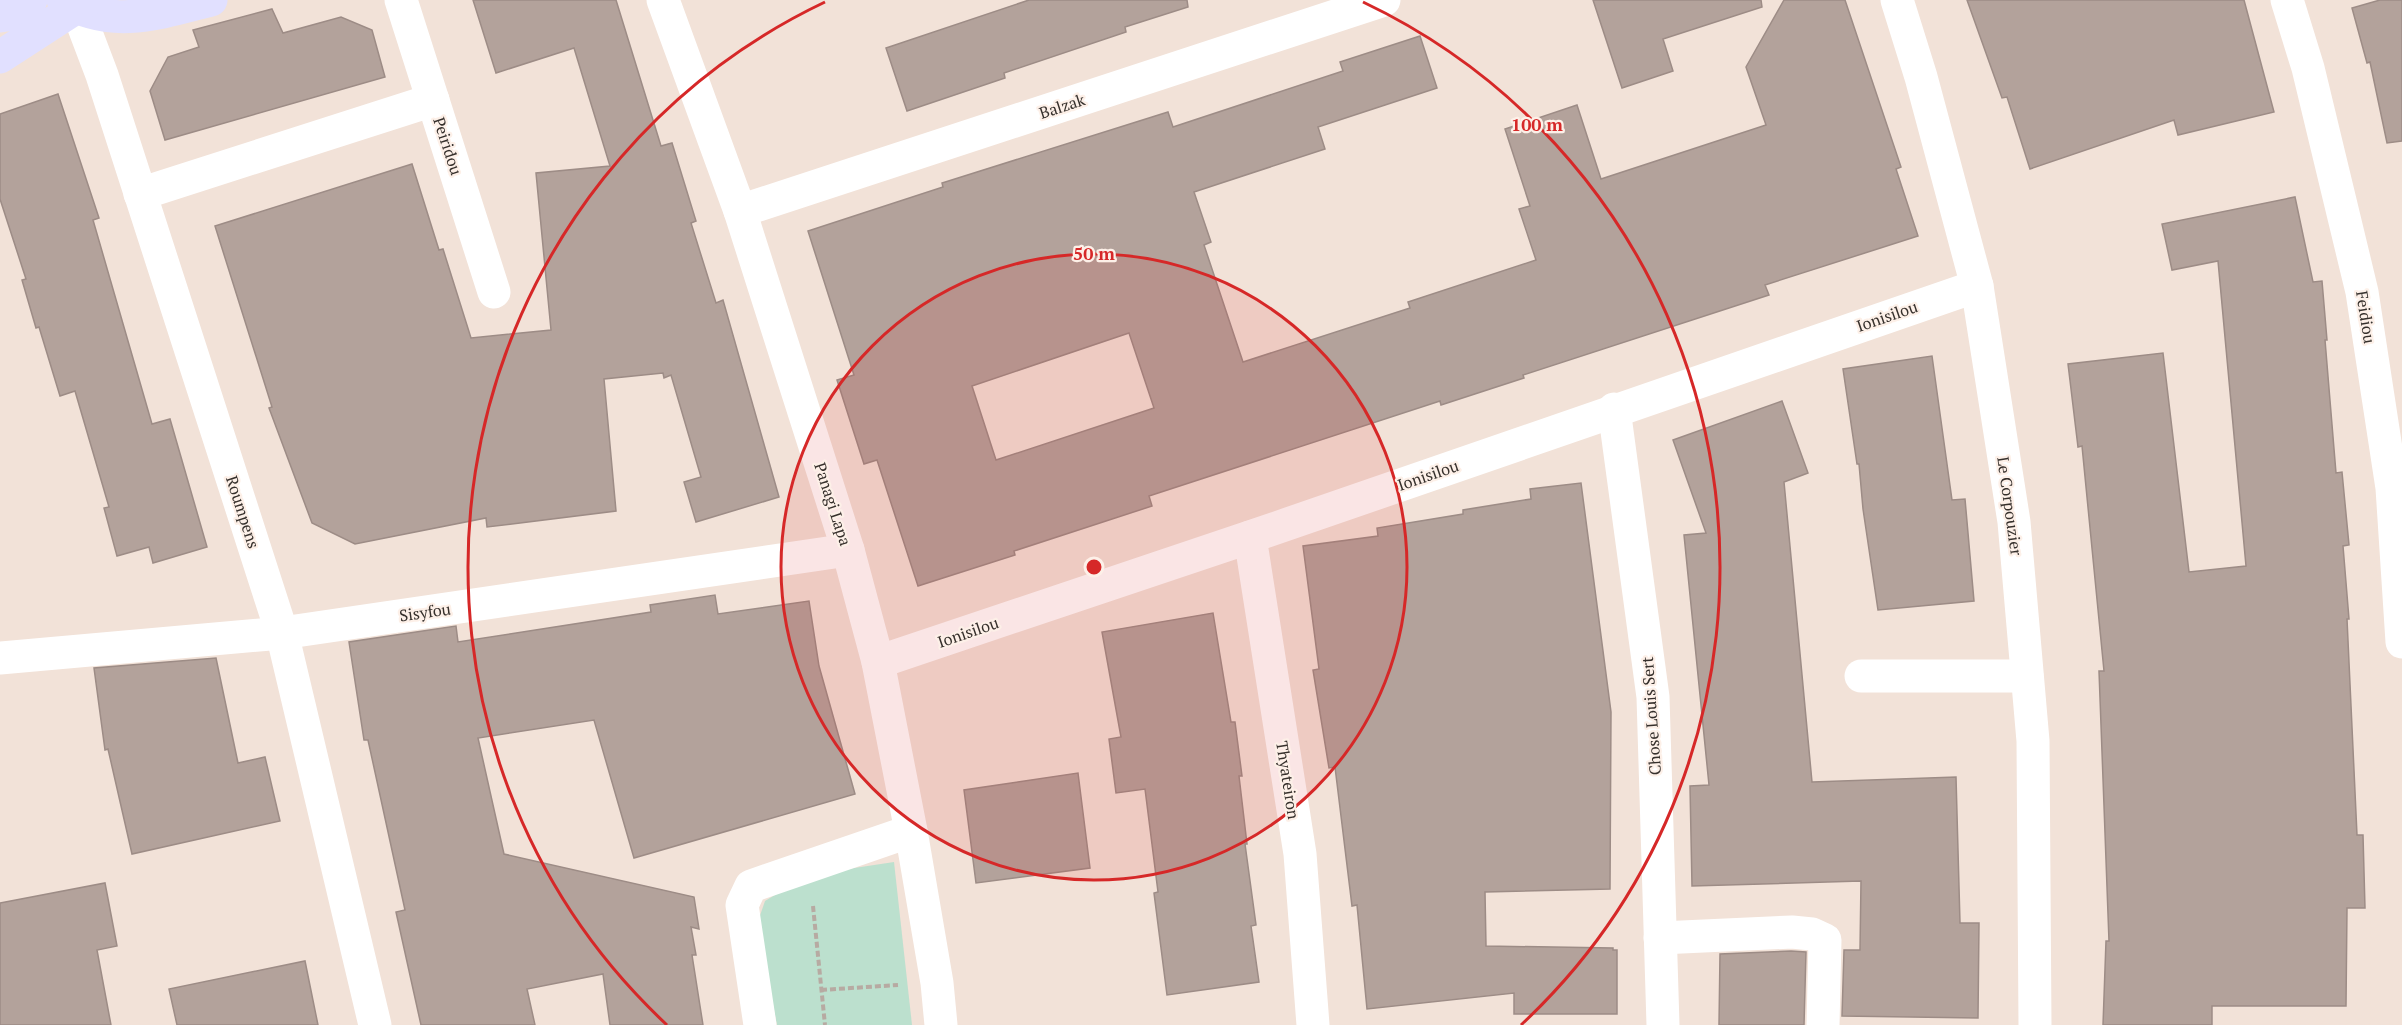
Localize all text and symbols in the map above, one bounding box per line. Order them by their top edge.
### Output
street label: Balzak [1036,88,1088,124]
text: 100 m [1511,112,1563,136]
street label: Peiridou [428,114,468,178]
text: 50 m [1073,241,1115,265]
street label: Feidiou [2351,289,2381,345]
street label: Ionisilou [1853,295,1921,337]
street label: Ionisilou [1394,454,1462,496]
street label: Le Corpouzier [1992,455,2028,558]
street label: Panagi Lapa [809,460,857,548]
street label: Roumpens [221,473,265,551]
centre of rings [1084,557,1104,577]
street label: Sisyfou [398,598,452,626]
street label: Ionisilou [934,611,1002,653]
street label: Chose Louis Sert [1636,656,1666,776]
street label: Thyateiron [1271,739,1305,821]

